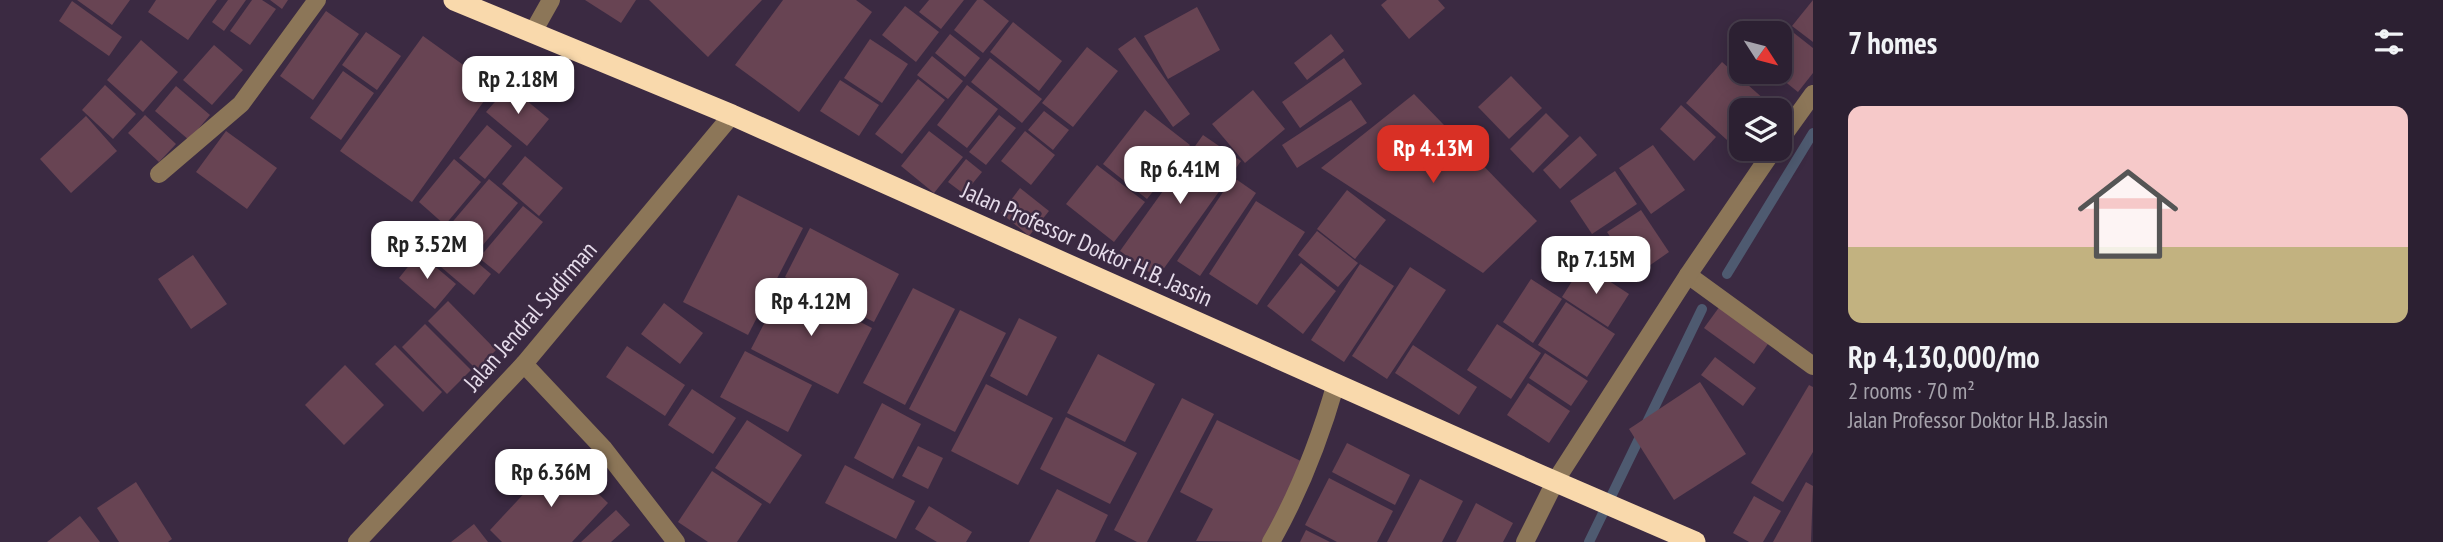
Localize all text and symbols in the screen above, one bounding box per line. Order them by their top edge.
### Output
north arrow [1729,21,1792,84]
map controls [1729,21,1792,161]
text: 7 homes [1848,23,1937,62]
icon: filters [2370,23,2408,61]
pin: Rp 2.18M [446,57,590,116]
text: Rp 2.18M [478,64,558,93]
button: layers [1729,98,1792,161]
pin: Rp 4.13M [1361,125,1505,185]
text: Rp 4.13M [1393,133,1473,162]
pin: Rp 6.41M [1108,146,1252,206]
icon: home [2065,151,2191,277]
text: Rp 6.41M [1140,154,1220,183]
street label: Jalan Professor Doktor H.B. Jassin [956,174,1217,313]
pin: Rp 3.52M [355,222,499,281]
text: Rp 3.52M [387,229,467,258]
street label: Jalan Jendral Sudirman [456,235,603,398]
pin: Rp 7.15M [1524,236,1668,296]
text: Rp 7.15M [1557,244,1635,273]
pin: Rp 4.12M [739,278,883,338]
text: Rp 4.12M [771,286,851,315]
text: Rp 4,130,000/mo [1848,337,2040,376]
text: 2 rooms · 70 m² [1848,376,1975,405]
text: Jalan Professor Doktor H.B. Jassin [1848,405,2108,434]
pin: Rp 6.36M [479,449,623,509]
text: Rp 6.36M [511,457,591,486]

